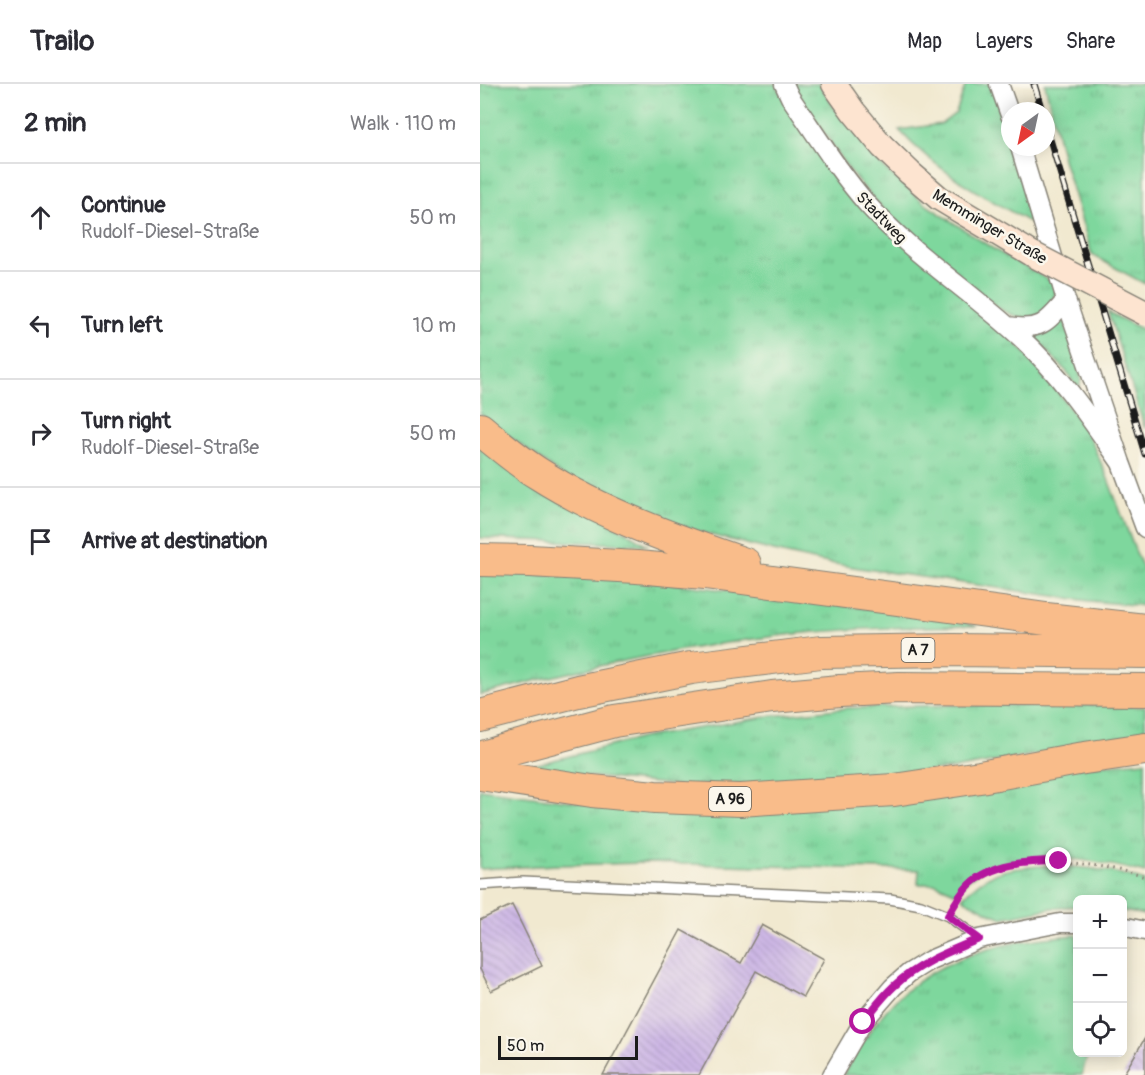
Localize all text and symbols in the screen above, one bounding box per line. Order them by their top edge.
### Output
text: Trailo [30,24,94,59]
text: Map [907,28,942,55]
text: Layers [975,28,1033,55]
text: Share [1066,28,1115,55]
north arrow [1001,102,1055,156]
text: 2 min [24,107,86,139]
text: Walk · 110 m [350,111,456,136]
street label: Memminger Straße [929,185,1050,269]
street label: Stadtweg [852,188,911,248]
text: Continue [81,191,165,219]
icon: ahead [24,201,57,234]
text: 50 m [409,205,456,230]
text: Rudolf-Diesel-Straße [81,219,259,244]
icon: left [24,309,57,342]
text: Turn left [81,311,163,339]
text: 10 m [412,313,456,338]
text: Turn right [81,407,171,435]
icon: right [24,417,57,450]
text: 50 m [409,421,456,446]
text: Rudolf-Diesel-Straße [81,435,259,460]
icon: arrive [24,525,57,558]
text: Arrive at destination [81,527,267,555]
road number: A 7 [902,638,934,662]
road number: A 96 [709,787,751,811]
route end [1045,847,1071,873]
map controls [1073,895,1127,1057]
button: + [1073,895,1127,949]
button: − [1073,949,1127,1003]
button: locate [1073,1003,1127,1057]
route start [849,1008,875,1034]
scale bar [498,1033,638,1060]
text: 50 m [507,1036,544,1056]

